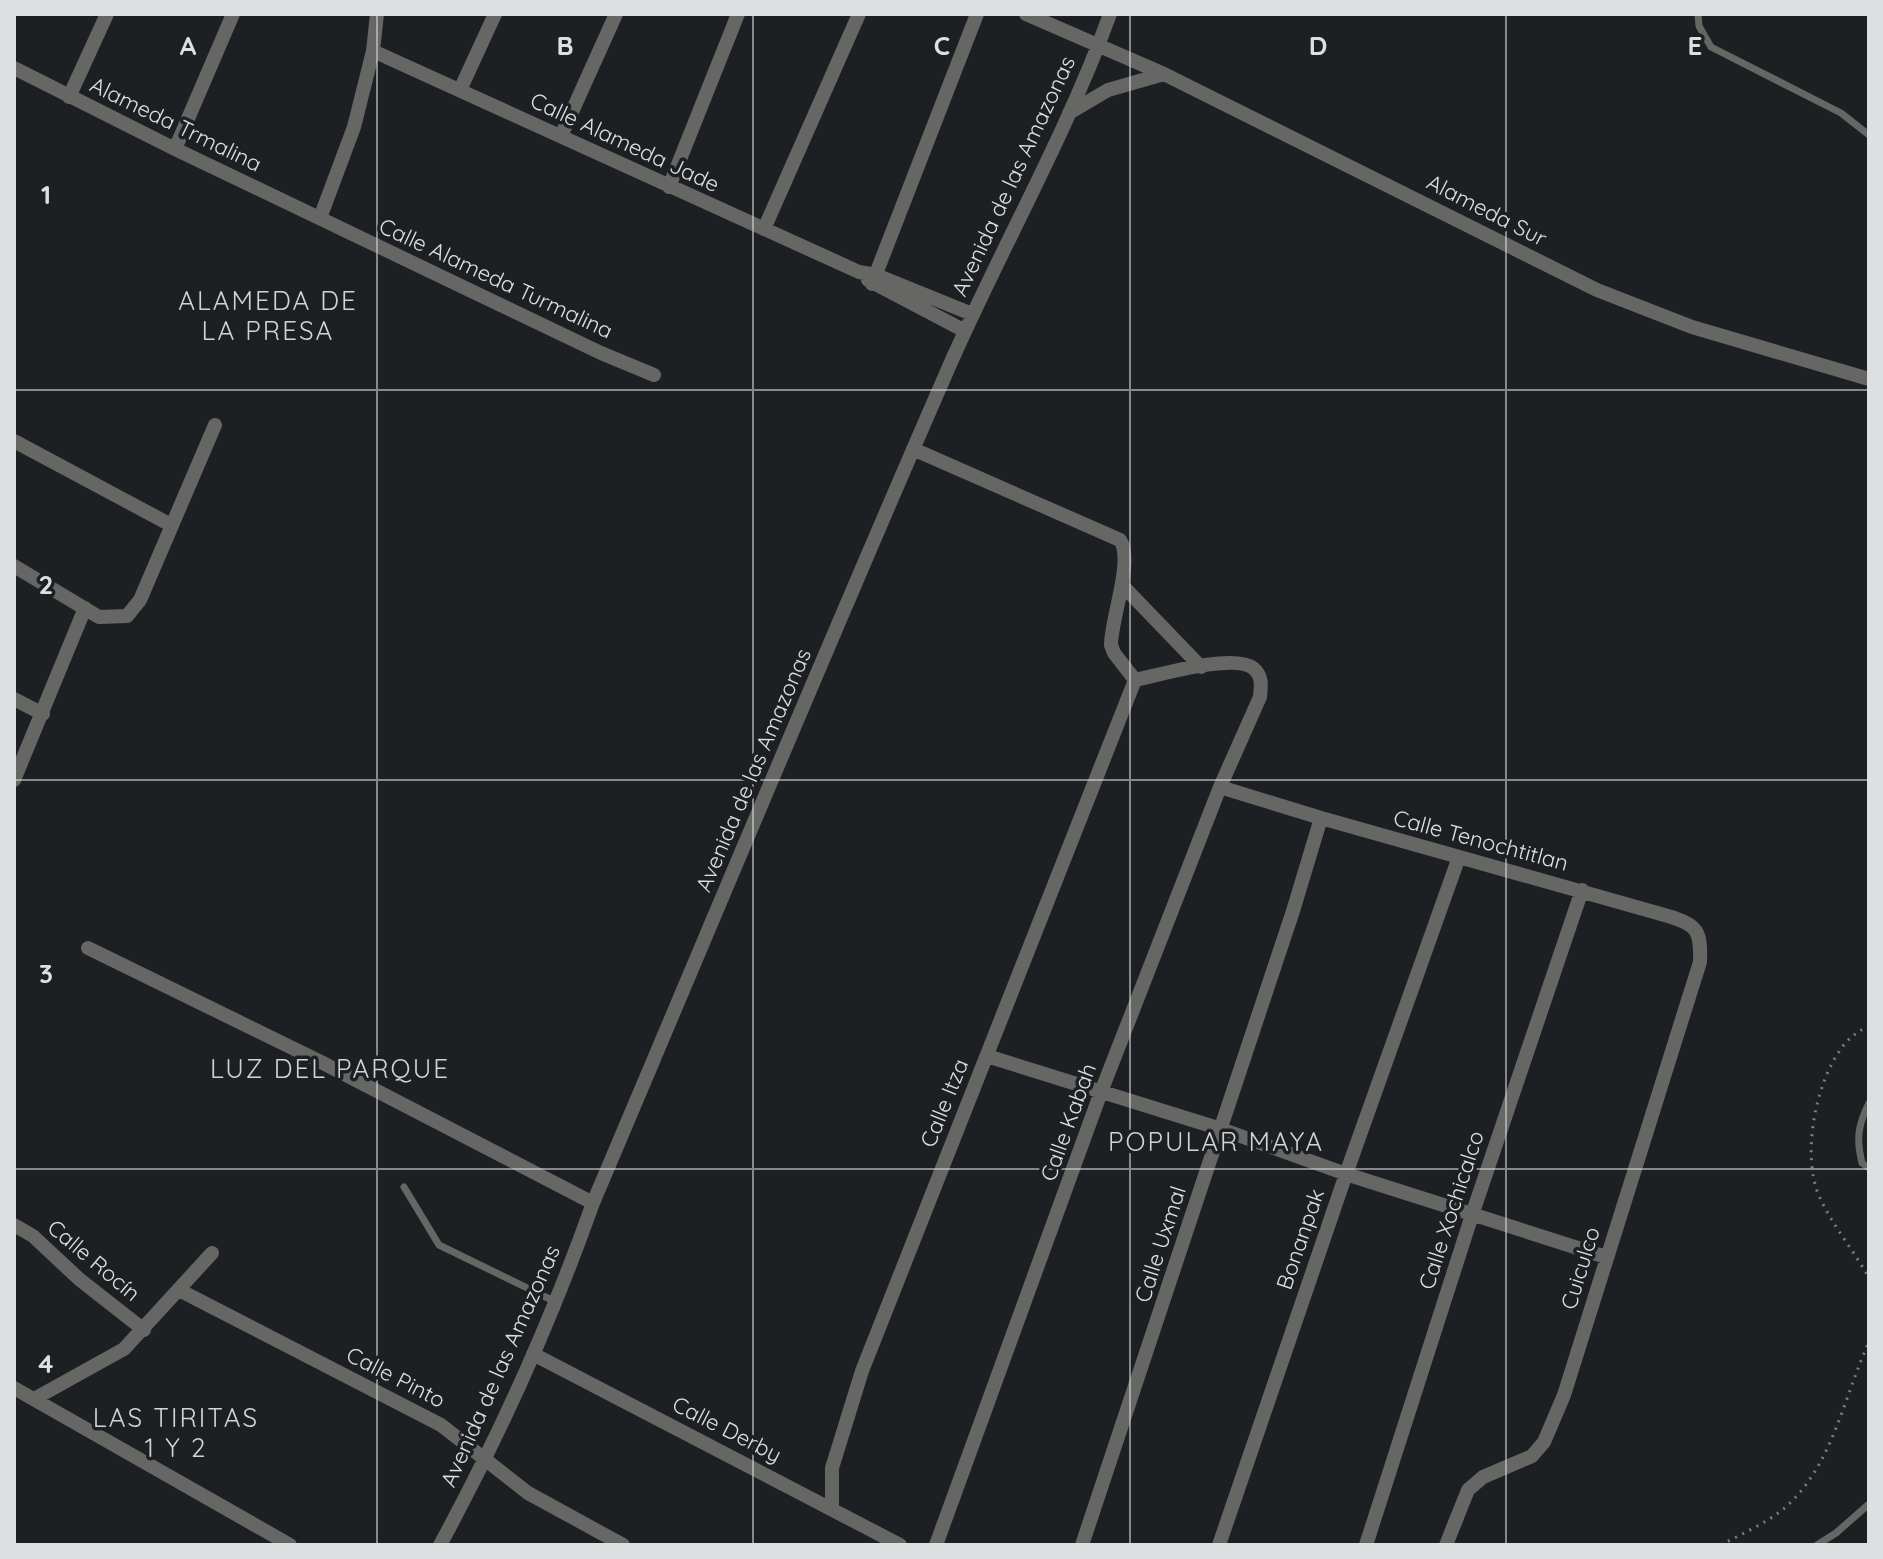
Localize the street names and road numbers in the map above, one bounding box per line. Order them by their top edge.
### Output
street label: Avenida de las Amazonas [945,51,1081,301]
street label: Alameda Trmalina [86,70,266,178]
street label: Calle Alameda Jade [526,86,724,198]
street label: Alameda Sur [1422,168,1552,252]
street label: Calle Alameda Turmalina [375,211,617,345]
street label: Avenida de las Amazonas [689,644,817,896]
street label: Calle Tenochtitlan [1391,803,1571,877]
street label: Calle Itza [914,1055,974,1151]
street label: Calle Kabah [1034,1059,1102,1185]
street label: Calle Xochicalco [1412,1127,1490,1293]
street label: Calle Uxmal [1128,1182,1192,1306]
street label: Bonanpak [1270,1185,1330,1293]
street label: Calle Rocín [42,1213,146,1307]
street label: Cuiculco [1554,1223,1606,1313]
street label: Avenida de las Amazonas [434,1241,566,1491]
street label: Calle Pinto [342,1340,450,1414]
street label: Calle Derby [668,1390,786,1468]

